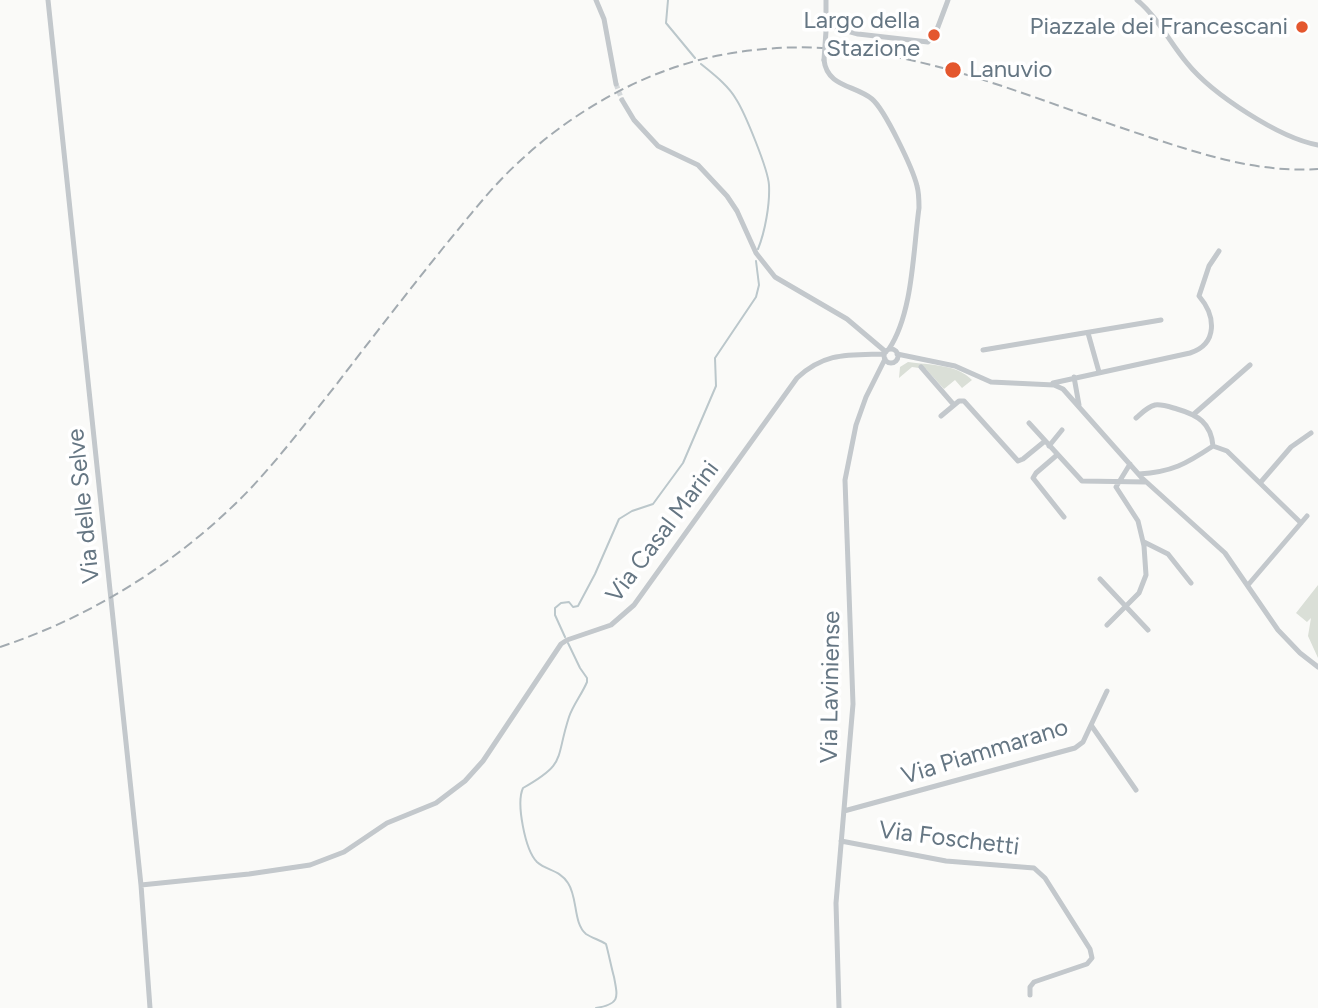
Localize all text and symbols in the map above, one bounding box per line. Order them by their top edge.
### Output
place label: Largo della Stazione [803,7,920,63]
place label: Piazzale dei Francescani [1030,13,1288,41]
marker: Piazzale dei Francescani [1294,19,1310,35]
marker: Largo della Stazione [926,27,942,43]
place label: Lanuvio [969,56,1052,84]
marker: Lanuvio [943,60,963,80]
street label: Via delle Selve [62,427,106,585]
street label: Via Casal Marini [600,456,726,608]
street label: Via Laviniense [815,610,847,764]
street label: Via Piammarano [898,713,1072,791]
street label: Via Foschetti [877,816,1021,862]

